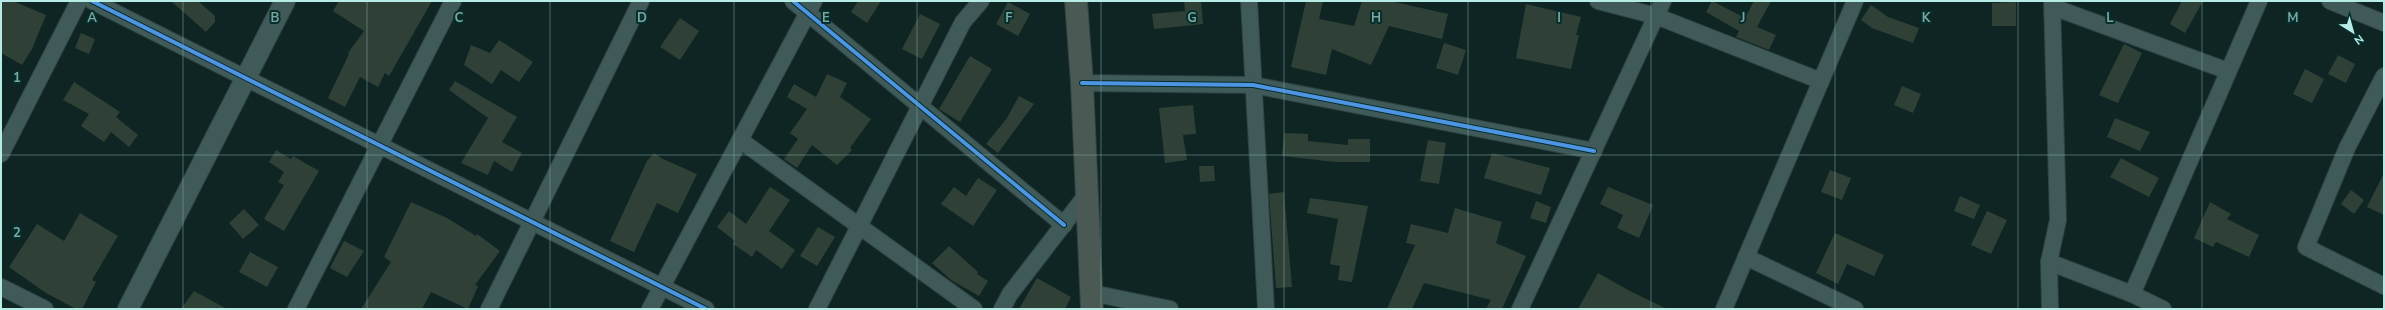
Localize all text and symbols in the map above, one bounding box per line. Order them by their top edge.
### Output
text: A [87,9,97,27]
text: B [271,9,280,27]
text: C [455,9,464,27]
text: D [637,9,647,27]
text: E [822,9,830,27]
text: F [1005,9,1013,27]
text: G [1187,9,1197,27]
text: H [1371,9,1381,27]
text: I [1557,9,1561,27]
text: J [1740,9,1745,27]
text: K [1922,9,1931,27]
text: L [2106,9,2114,27]
text: M [2287,9,2299,27]
north arrow [2333,12,2373,52]
text: N [2351,31,2367,48]
text: 1 [13,69,21,87]
text: 2 [13,224,21,242]

